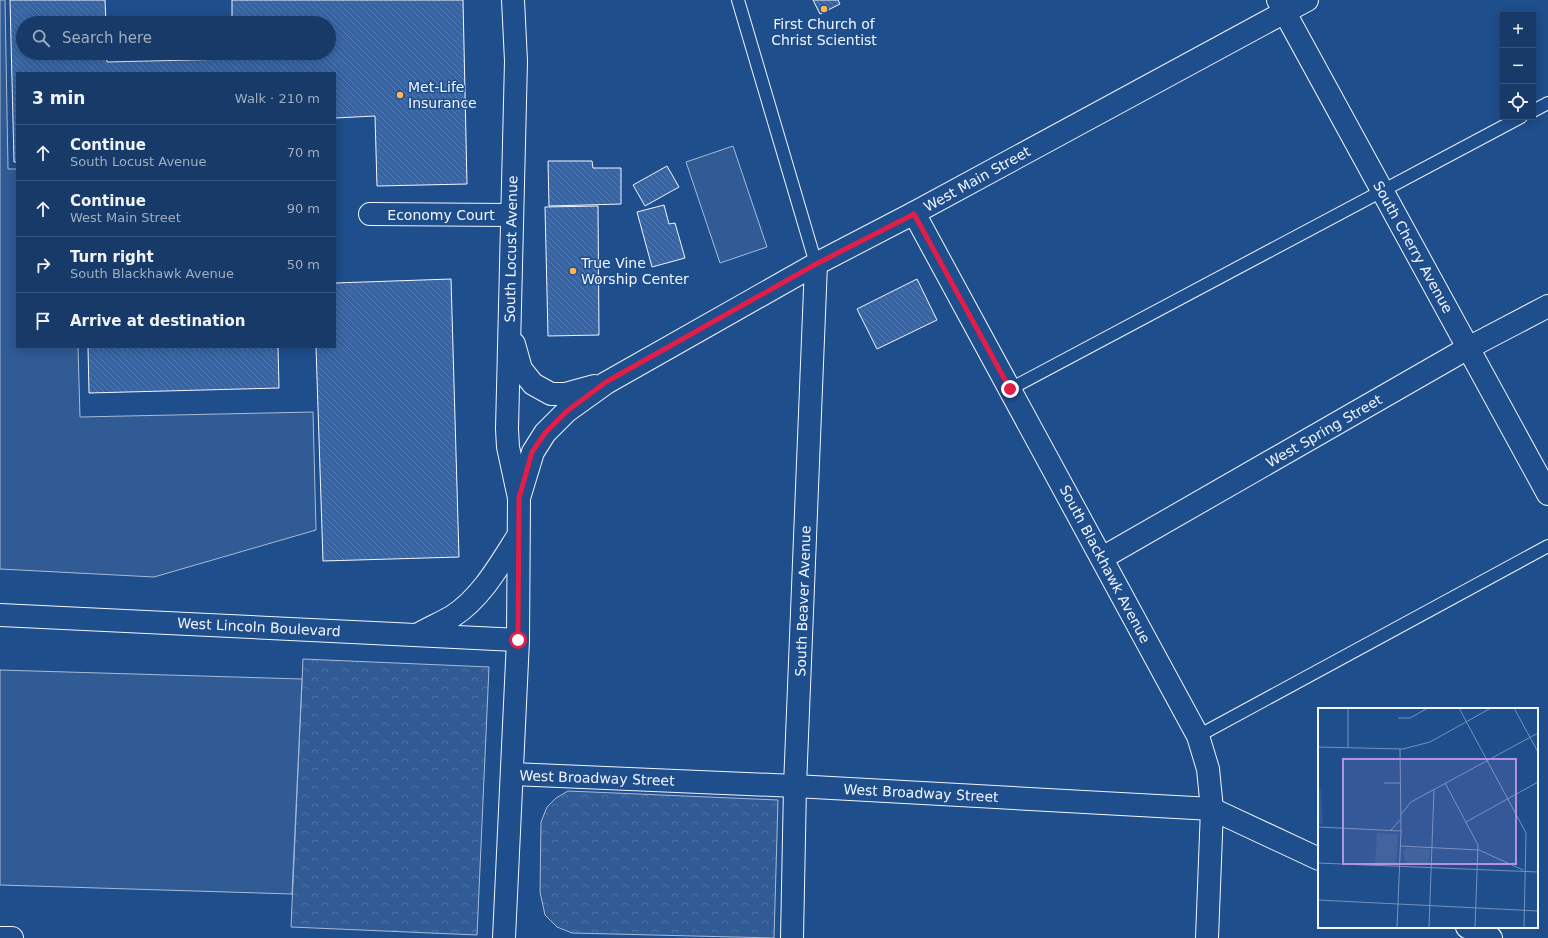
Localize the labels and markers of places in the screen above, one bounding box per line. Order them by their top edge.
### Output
marker: First Church of Christ Scientist [819,4,829,14]
place label: First Church of Christ Scientist [771,16,877,48]
place label: Met-Life Insurance [408,79,477,111]
marker: Met-Life Insurance [395,90,405,100]
place label: True Vine Worship Center [580,255,689,287]
marker: True Vine Worship Center [568,266,578,276]

